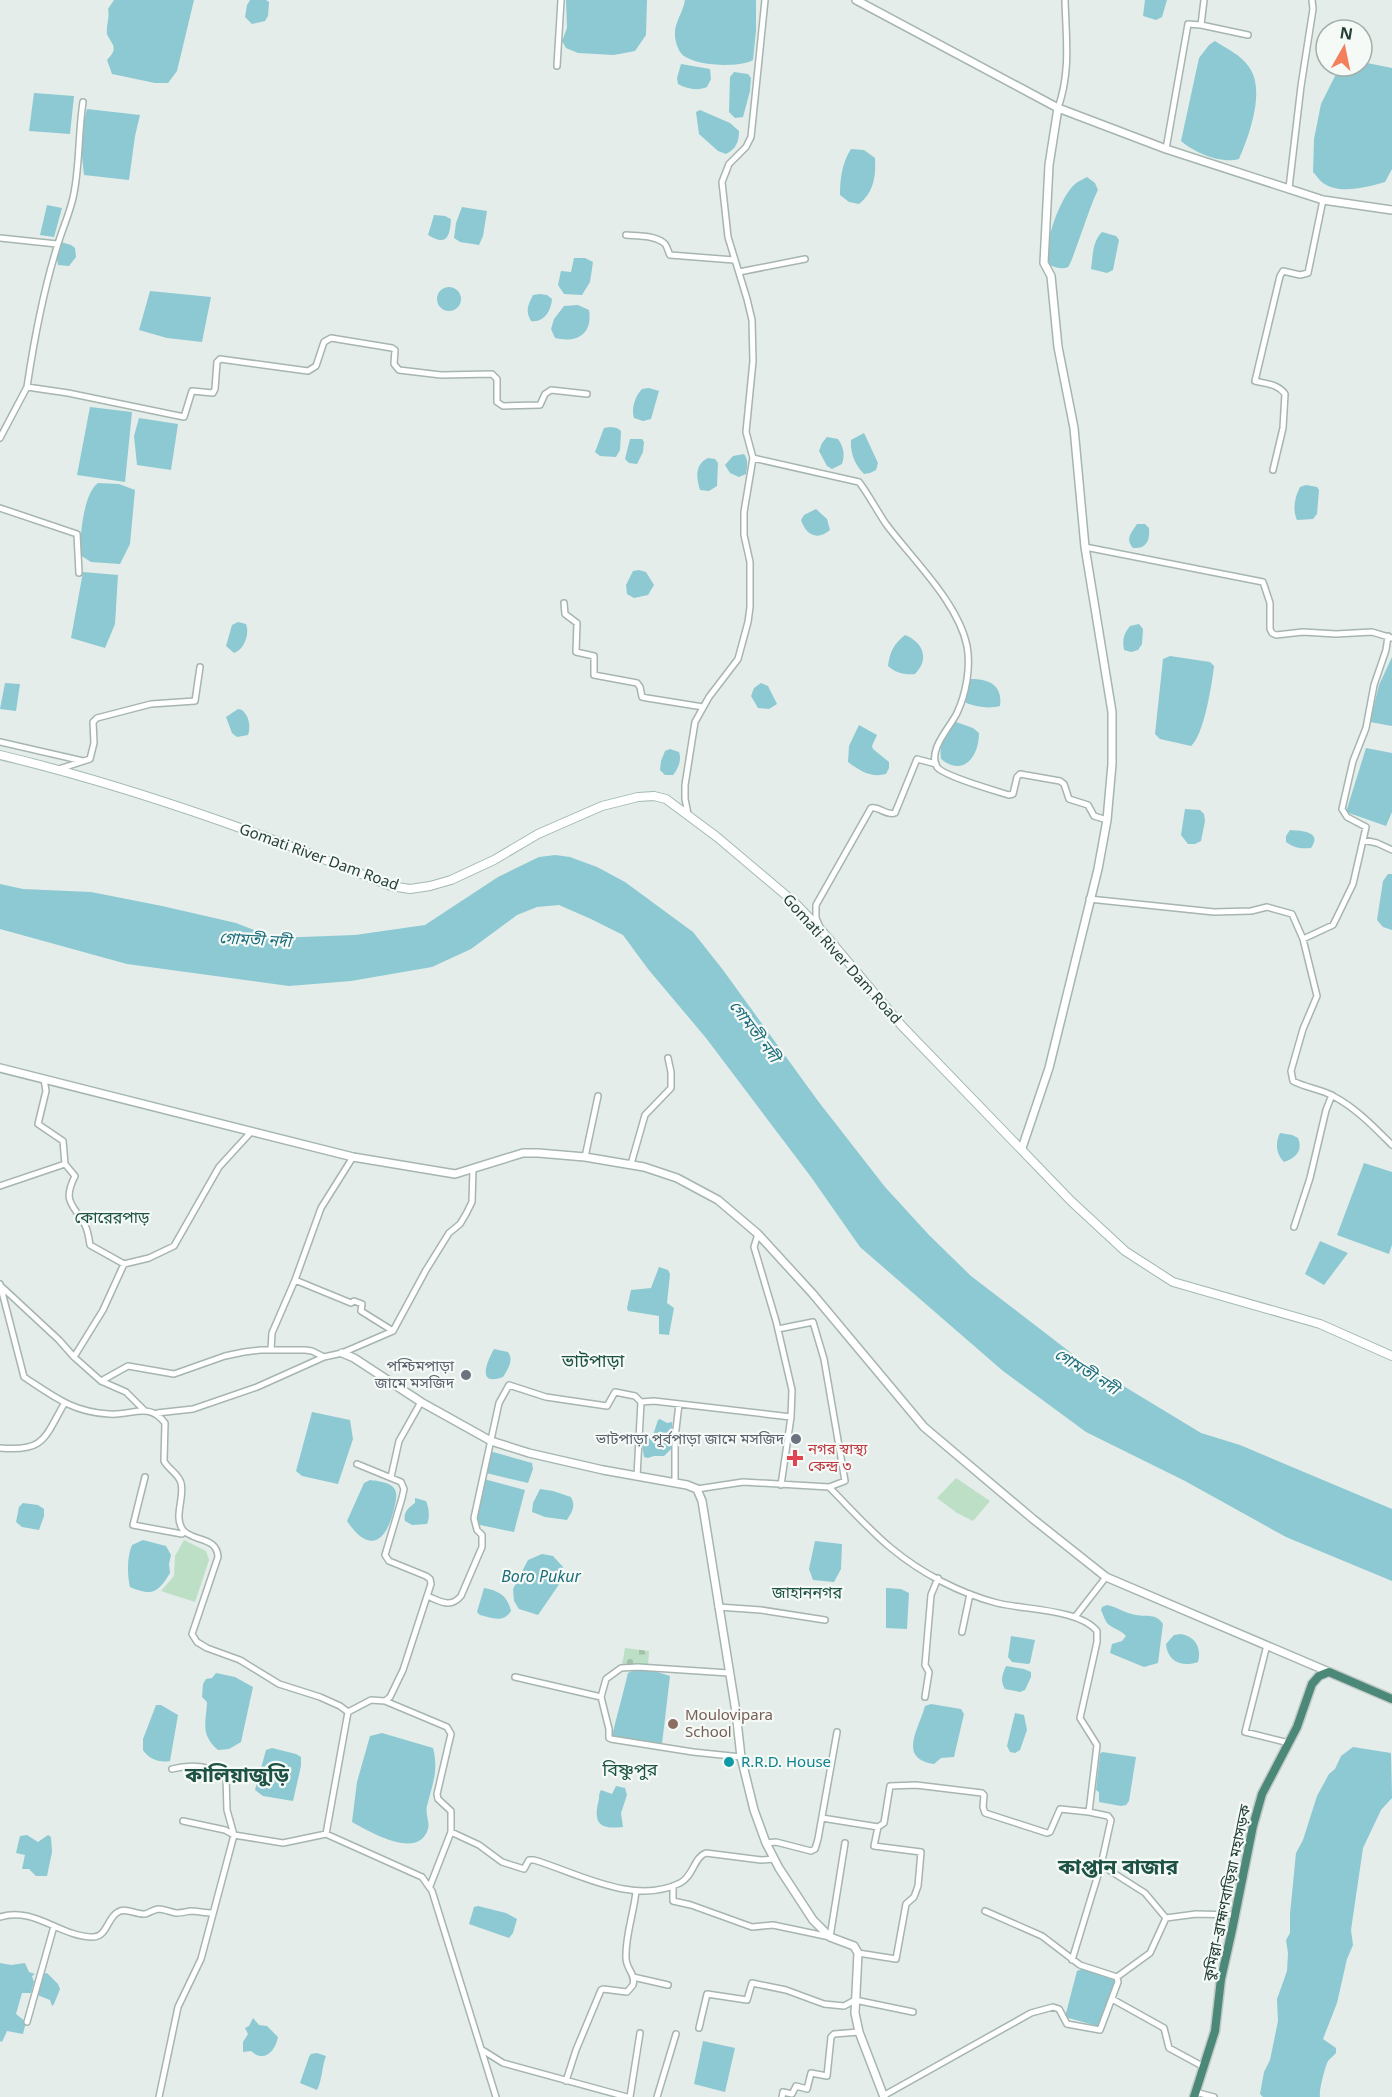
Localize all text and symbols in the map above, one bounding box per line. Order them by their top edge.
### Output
north arrow [1314,18,1374,78]
text: N [1338,21,1354,45]
street label: Gomati River Dam Road [237,818,402,894]
street label: Gomati River Dam Road [779,889,906,1028]
water label: গোমতী নদী [218,926,294,952]
water label: গোমতী নদী [725,996,787,1069]
district label: কোরেরপাড় [75,1206,150,1228]
water label: গোমতী নদী [1051,1343,1126,1401]
district label: ভাটপাড়া [561,1348,624,1372]
place label: পশ্চিমপাড়া জামে মসজিদ [374,1355,455,1392]
marker: পশ্চিমপাড়া জামে মসজিদ [459,1368,473,1382]
place label: ভাটপাড়া পূর্বপাড়া জামে মসজিদ [595,1428,785,1448]
marker: ভাটপাড়া পূর্বপাড়া জামে মসজিদ [789,1432,803,1446]
place label: নগর স্বাস্থ্য কেন্দ্র ৩ [807,1438,868,1475]
marker: নগর স্বাস্থ্য কেন্দ্র ৩ [786,1449,804,1467]
water label: Boro Pukur [501,1565,581,1587]
district label: জাহাননগর [771,1581,842,1603]
place label: Moulovipara School [685,1704,773,1741]
marker: Moulovipara School [666,1717,680,1731]
place label: R.R.D. House [741,1751,831,1771]
marker: R.R.D. House [722,1755,736,1769]
district label: বিষ্ণুপুর [601,1757,658,1781]
district label: কালিয়াজুড়ি [184,1760,290,1788]
street label: কুমিল্লা–ব্রাহ্মণবাড়িয়া মহাসড়ক [1197,1802,1255,1984]
district label: কাপ্তান বাজার [1057,1852,1178,1880]

